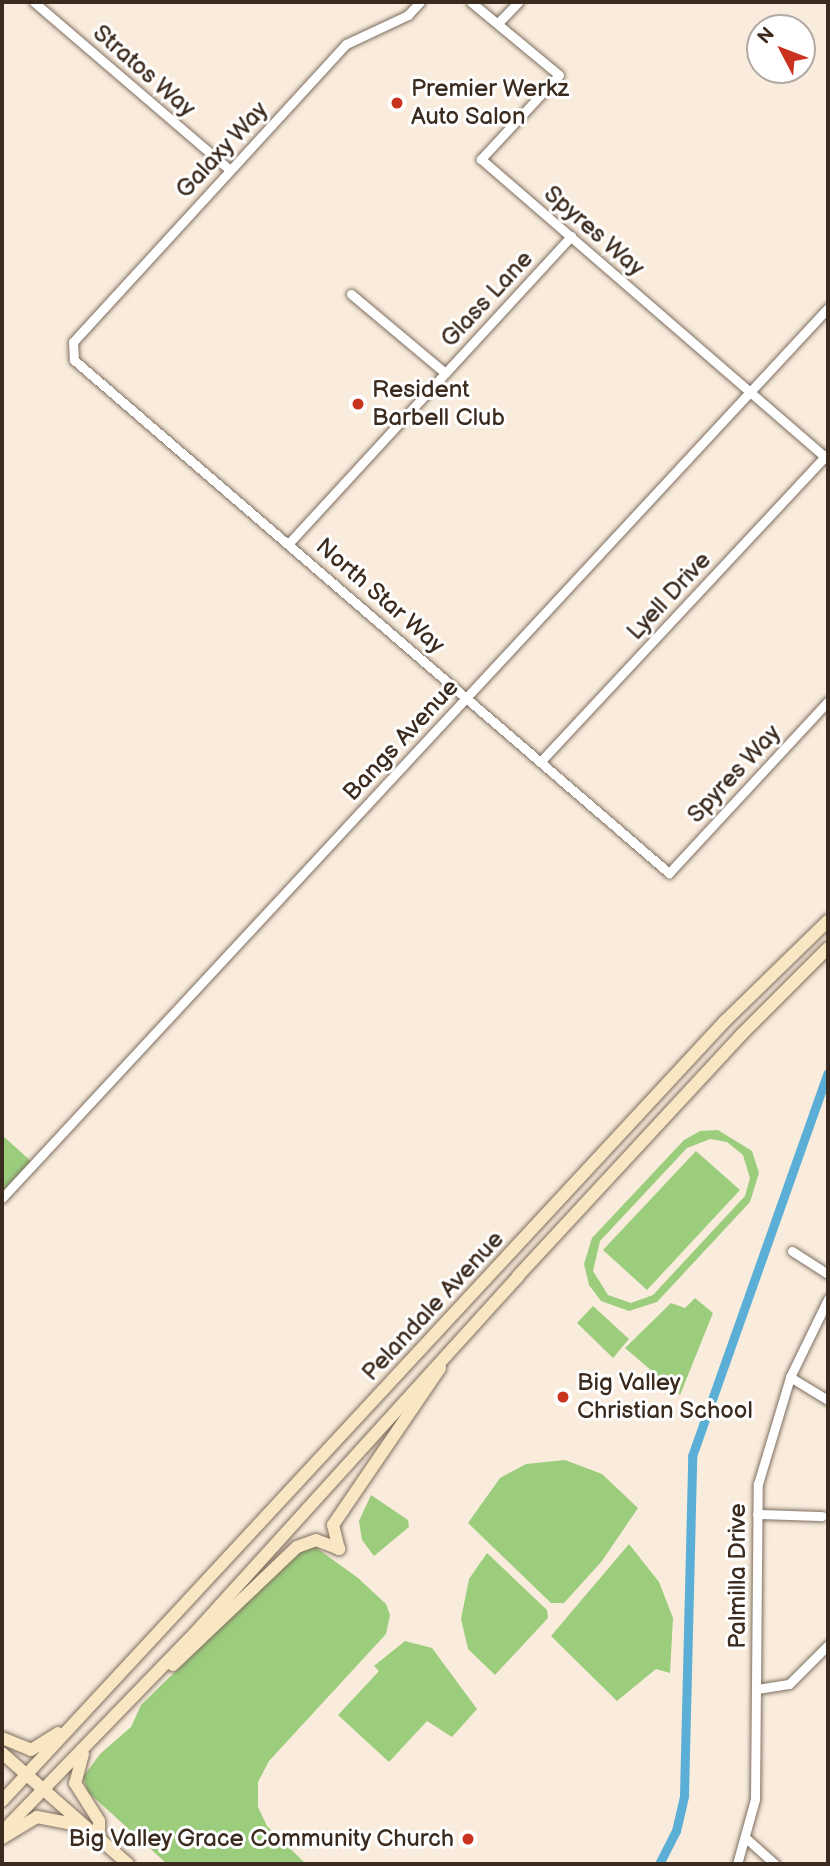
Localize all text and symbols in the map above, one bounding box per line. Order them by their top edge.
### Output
north arrow [746,14,816,84]
street label: Stratos Way [87,18,201,124]
text: N [753,23,780,49]
place label: Premier Werkz Auto Salon [411,75,570,131]
street label: Galaxy Way [169,95,275,205]
marker: Premier Werkz Auto Salon [389,95,405,111]
street label: Spyres Way [537,179,651,283]
street label: Glass Lane [435,245,539,353]
place label: Resident Barbell Club [372,376,505,432]
marker: Resident Barbell Club [350,396,366,412]
street label: North Star Way [309,532,451,660]
street label: Lyell Drive [621,546,717,646]
street label: Bangs Avenue [337,673,465,807]
street label: Spyres Way [681,719,787,829]
street label: Pelandale Avenue [356,1225,510,1387]
place label: Big Valley Christian School [577,1369,753,1425]
marker: Big Valley Christian School [555,1389,571,1405]
street label: Palmilla Drive [724,1503,752,1649]
place label: Big Valley Grace Community Church [65,1825,454,1853]
marker: Big Valley Grace Community Church [460,1831,476,1847]

